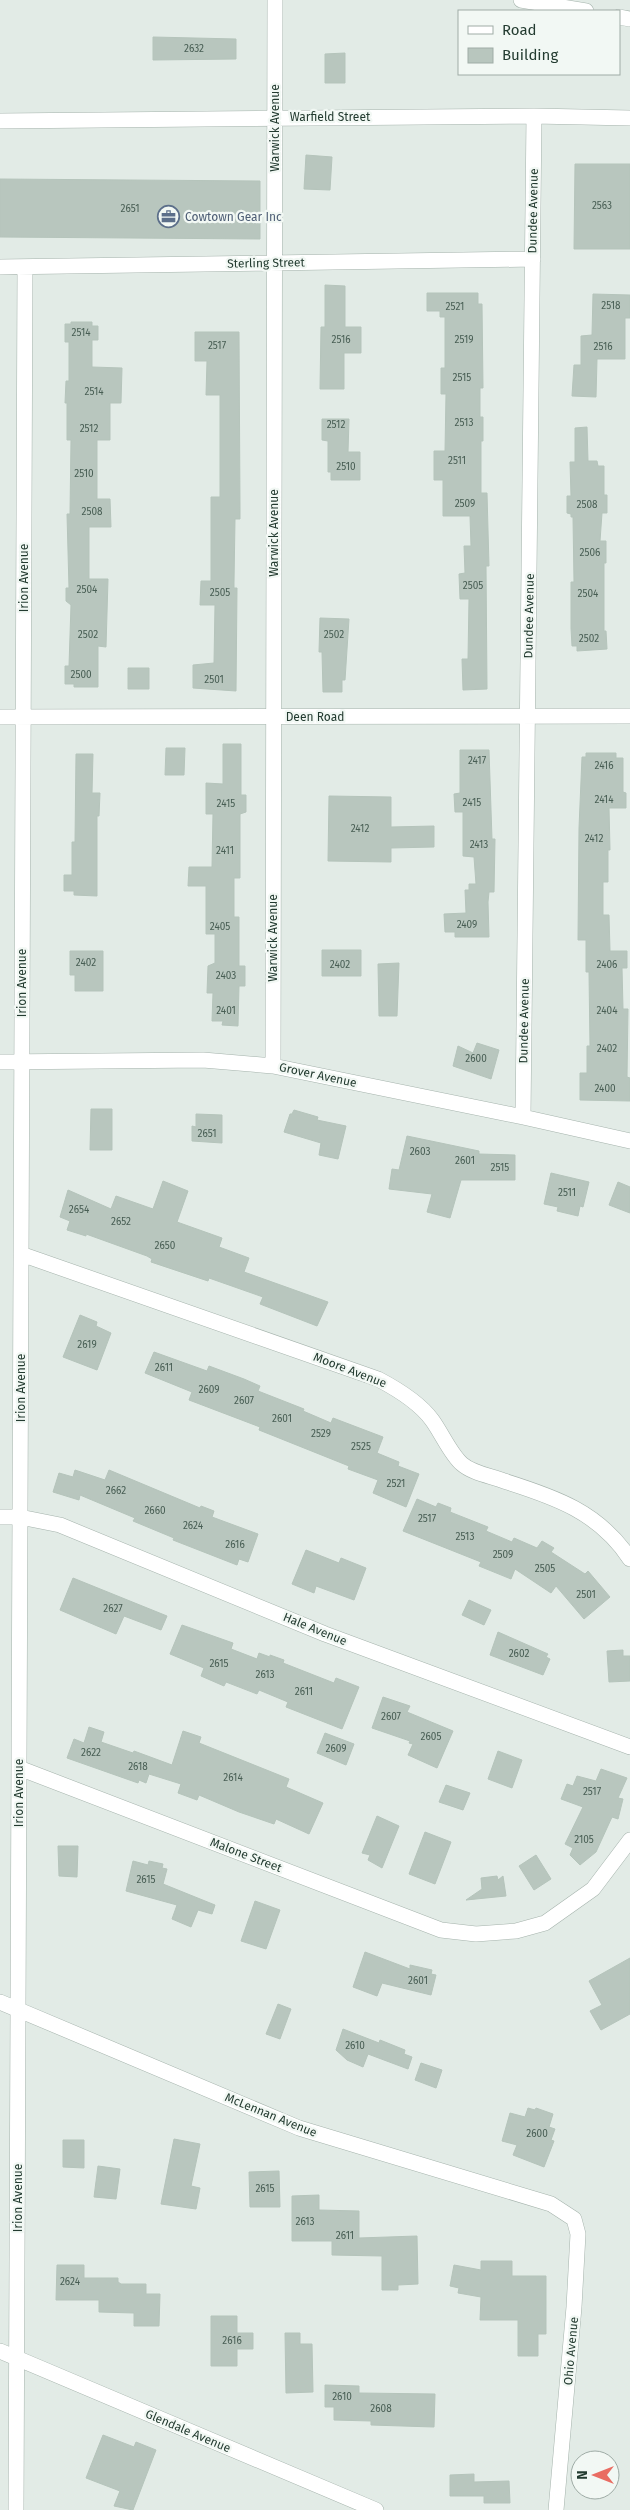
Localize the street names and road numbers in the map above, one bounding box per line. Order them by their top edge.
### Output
street label: Warwick Avenue [268,84,282,172]
street label: Warfield Street [290,110,371,124]
street label: Dundee Avenue [525,168,541,254]
street label: Sterling Street [227,255,306,271]
street label: Warwick Avenue [267,489,281,577]
street label: Irion Avenue [17,544,31,612]
street label: Dundee Avenue [521,573,537,659]
street label: Deen Road [286,710,344,724]
street label: Warwick Avenue [266,894,280,982]
street label: Irion Avenue [15,949,29,1017]
street label: Dundee Avenue [516,978,532,1064]
street label: Grover Avenue [278,1060,358,1090]
street label: Moore Avenue [311,1350,389,1390]
street label: Irion Avenue [14,1354,28,1422]
street label: Hale Avenue [281,1610,349,1648]
street label: Irion Avenue [12,1759,26,1827]
street label: Malone Street [208,1835,284,1875]
street label: McLennan Avenue [223,2090,319,2140]
street label: Irion Avenue [11,2164,25,2232]
street label: Ohio Avenue [561,2316,581,2386]
street label: Glendale Avenue [143,2407,233,2455]

